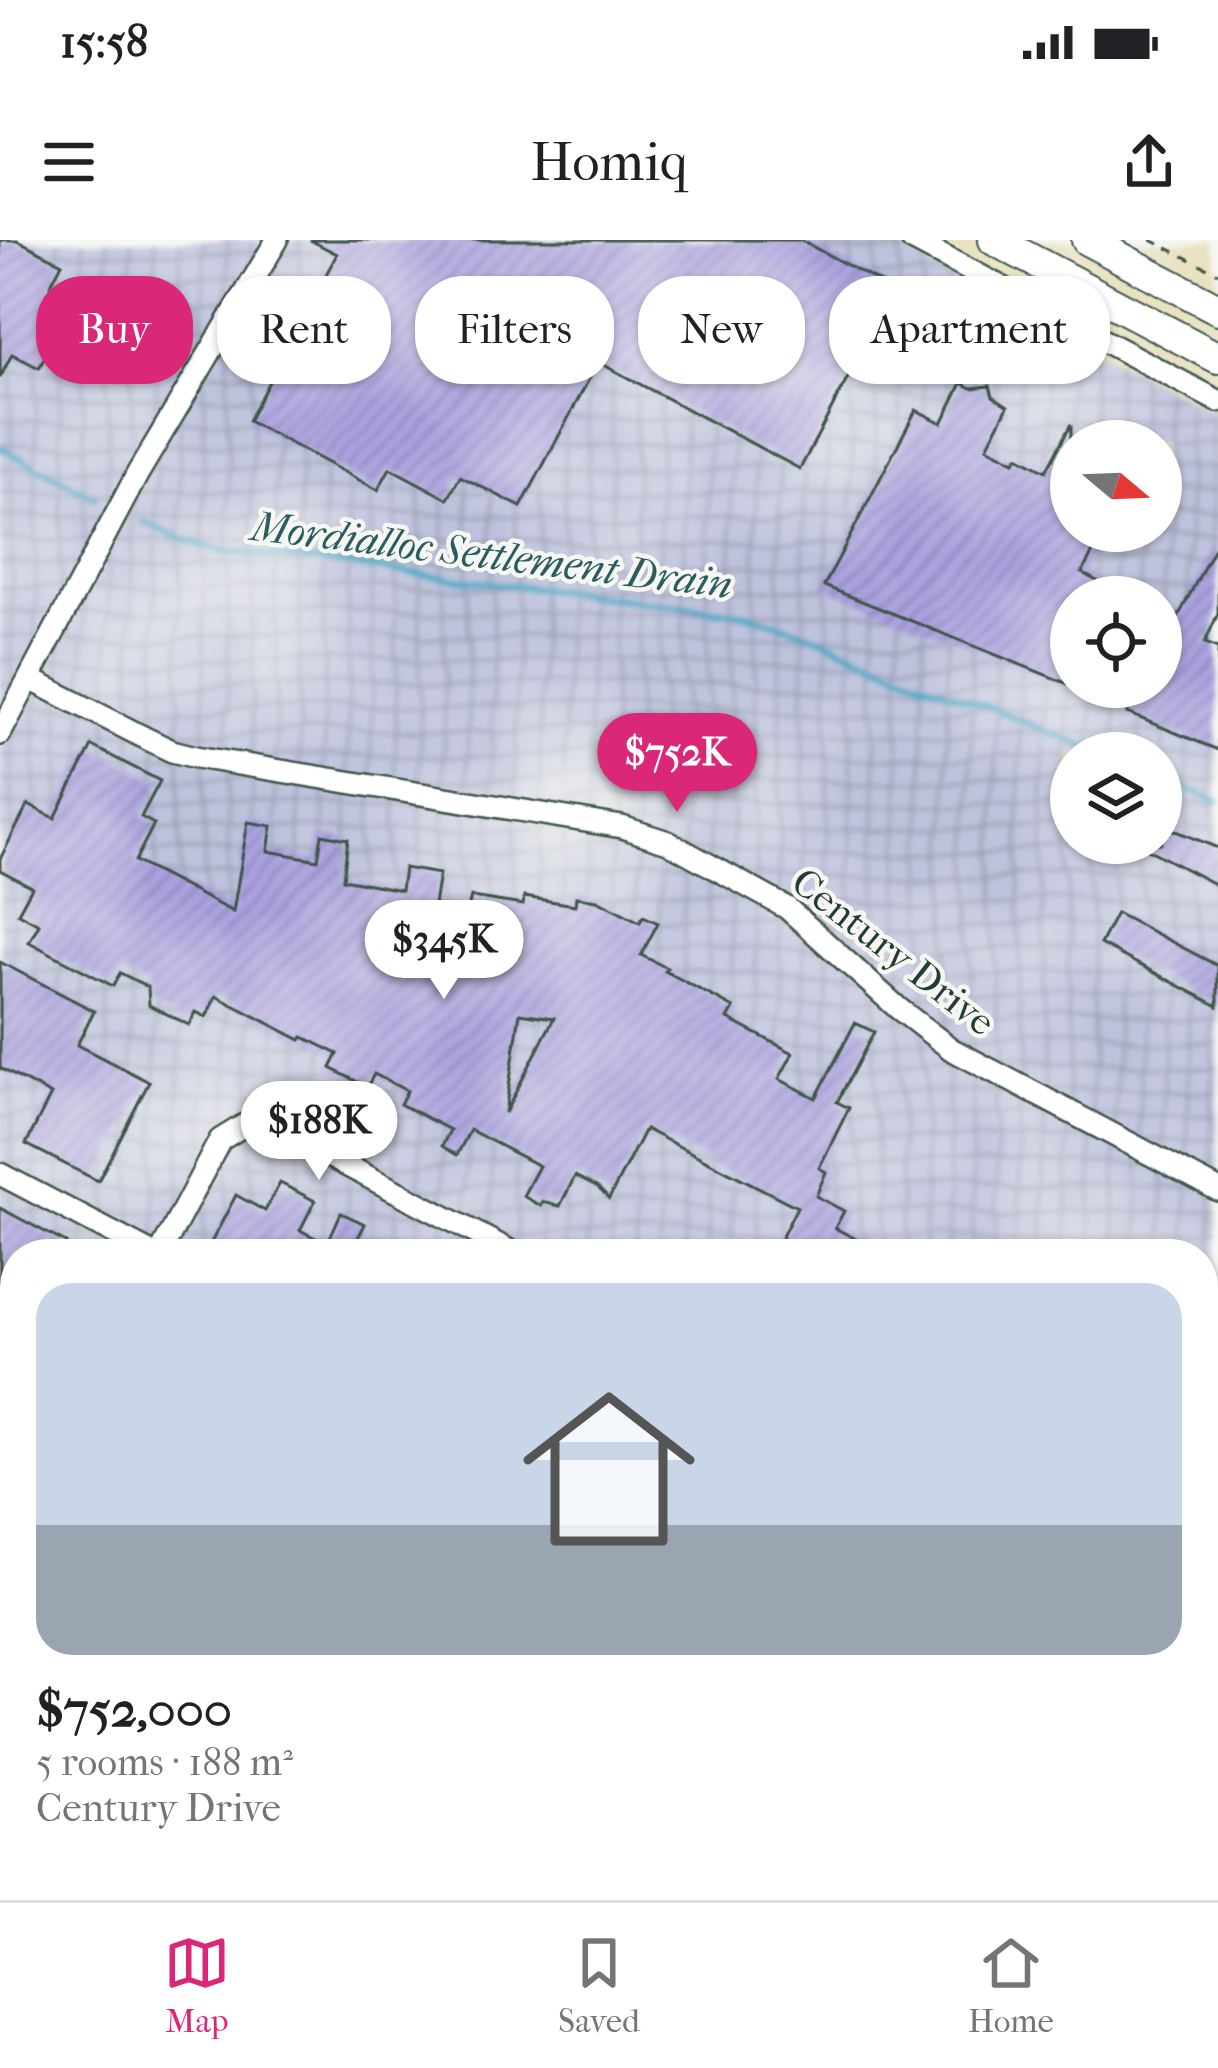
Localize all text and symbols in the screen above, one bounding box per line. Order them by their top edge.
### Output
text: 15:58 [60,16,148,69]
icon: menu [36,129,102,195]
icon: share [1116,129,1182,195]
text: Homiq [530,131,688,194]
chip: Buy [36,276,193,384]
chip: Rent [217,276,391,384]
chip: Filters [415,276,614,384]
chip: New [638,276,805,384]
chip: Apartment [829,276,1110,384]
north arrow [1050,420,1182,552]
map controls [1050,420,1182,864]
water label: Mordialloc Settlement Drain [246,501,735,609]
button: locate [1050,576,1182,708]
pin: $752K [593,713,761,815]
text: $752K [624,729,730,775]
button: layers [1050,732,1182,864]
street label: Century Drive [783,858,1004,1045]
pin: $345K [360,900,528,1002]
text: $345K [392,916,496,962]
pin: $188K [235,1081,403,1183]
text: $188K [268,1097,370,1143]
icon: home [501,1361,717,1577]
text: $752,000 [36,1679,232,1739]
text: 5 rooms · 188 m² [36,1739,293,1785]
text: Century Drive [36,1785,281,1831]
tab: Map [164,1930,230,2041]
tab: Saved [558,1930,640,2041]
tab: Home [968,1930,1054,2041]

